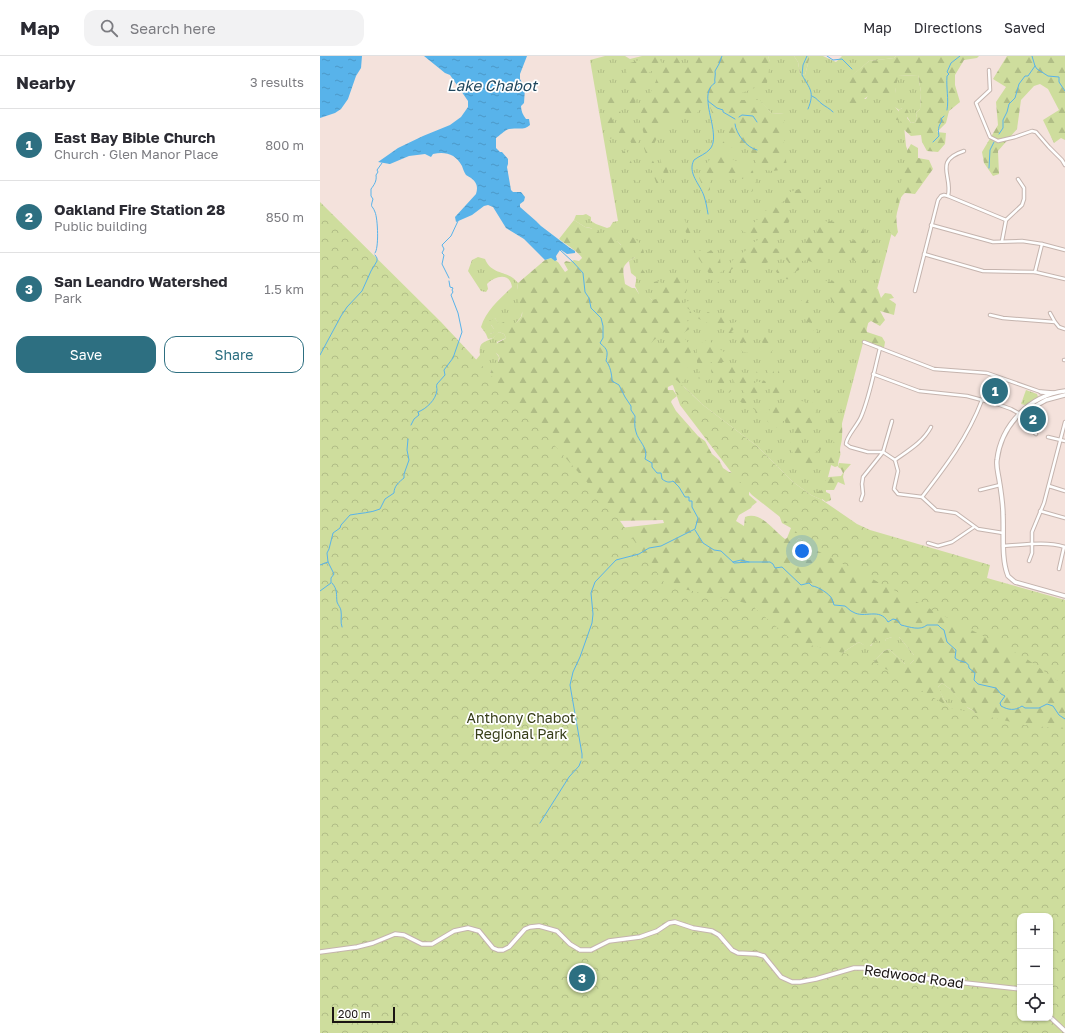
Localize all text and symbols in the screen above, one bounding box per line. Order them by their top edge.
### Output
search box [84,10,364,46]
text: Map [20,16,60,39]
icon: search [98,17,120,39]
text: Search here [130,19,216,37]
text: Map [863,19,892,36]
text: Directions [914,19,982,36]
text: Saved [1004,19,1045,36]
text: Nearby [16,72,76,93]
text: 3 results [250,74,304,90]
water label: Lake Chabot [447,76,539,94]
text: East Bay Bible Church [54,128,215,146]
text: 1 [26,137,32,153]
text: 800 m [265,137,304,153]
text: Church · Glen Manor Place [54,146,218,162]
text: Oakland Fire Station 28 [54,200,225,218]
text: 2 [25,209,33,225]
text: 850 m [266,209,304,225]
text: Public building [54,218,147,234]
text: San Leandro Watershed [54,272,228,290]
text: 3 [25,281,33,297]
text: 1.5 km [264,281,304,297]
text: Park [54,290,82,306]
button: Save [16,336,156,373]
button: Share [164,336,304,373]
pin: 1 [982,376,1008,406]
pin: 2 [1020,404,1046,434]
your location [792,541,812,561]
park label: Anthony Chabot Regional Park [467,709,575,742]
map controls [1017,913,1053,1021]
button: + [1017,913,1053,949]
button: − [1017,949,1053,985]
street label: Redwood Road [863,961,965,991]
pin: 3 [569,963,595,993]
button: locate [1017,985,1053,1021]
scale bar [332,1005,395,1024]
text: 200 m [338,1007,371,1020]

